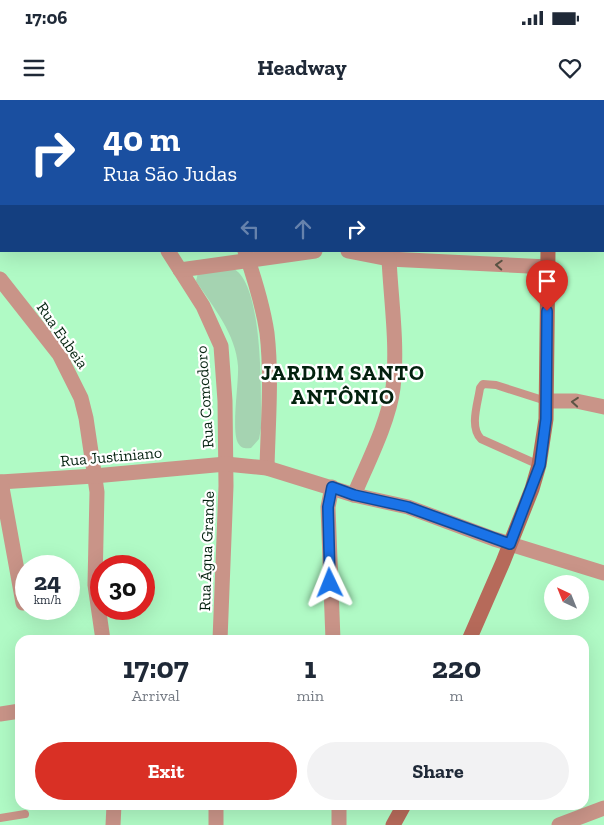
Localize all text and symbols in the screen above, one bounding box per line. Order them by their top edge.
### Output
text: 17:06 [25,6,68,29]
icon: menu [20,54,48,82]
text: Headway [257,54,347,81]
icon: heart [556,54,584,82]
text: 40 m [103,118,180,160]
icon: right [20,120,85,185]
text: Rua São Judas [103,160,237,187]
icon: left [236,215,264,243]
icon: ahead [289,215,317,243]
icon: right [342,215,370,243]
one-way arrow [495,259,503,270]
pin [526,260,568,311]
icon: arrive [533,267,561,295]
street label: Rua Eubeia [33,298,93,372]
street label: Rua Comodoro [191,345,218,449]
district label: JARDIM SANTO ANTÔNIO [261,360,425,409]
one-way arrow [571,397,579,408]
street label: Rua Justiniano [59,443,163,470]
street label: Rua Água Grande [195,491,218,611]
speed limit sign: 30 [90,555,155,620]
position arrow [303,556,355,608]
text: 24 [34,566,61,596]
north arrow [544,575,589,620]
map controls [544,575,589,620]
text: km/h [34,593,61,607]
text: 17:07 [123,650,189,686]
text: 1 [304,650,316,686]
text: 220 [432,650,481,686]
text: Arrival [132,686,180,705]
text: min [296,686,324,705]
text: m [450,686,463,705]
button: Exit [35,742,297,800]
button: Share [307,742,569,800]

